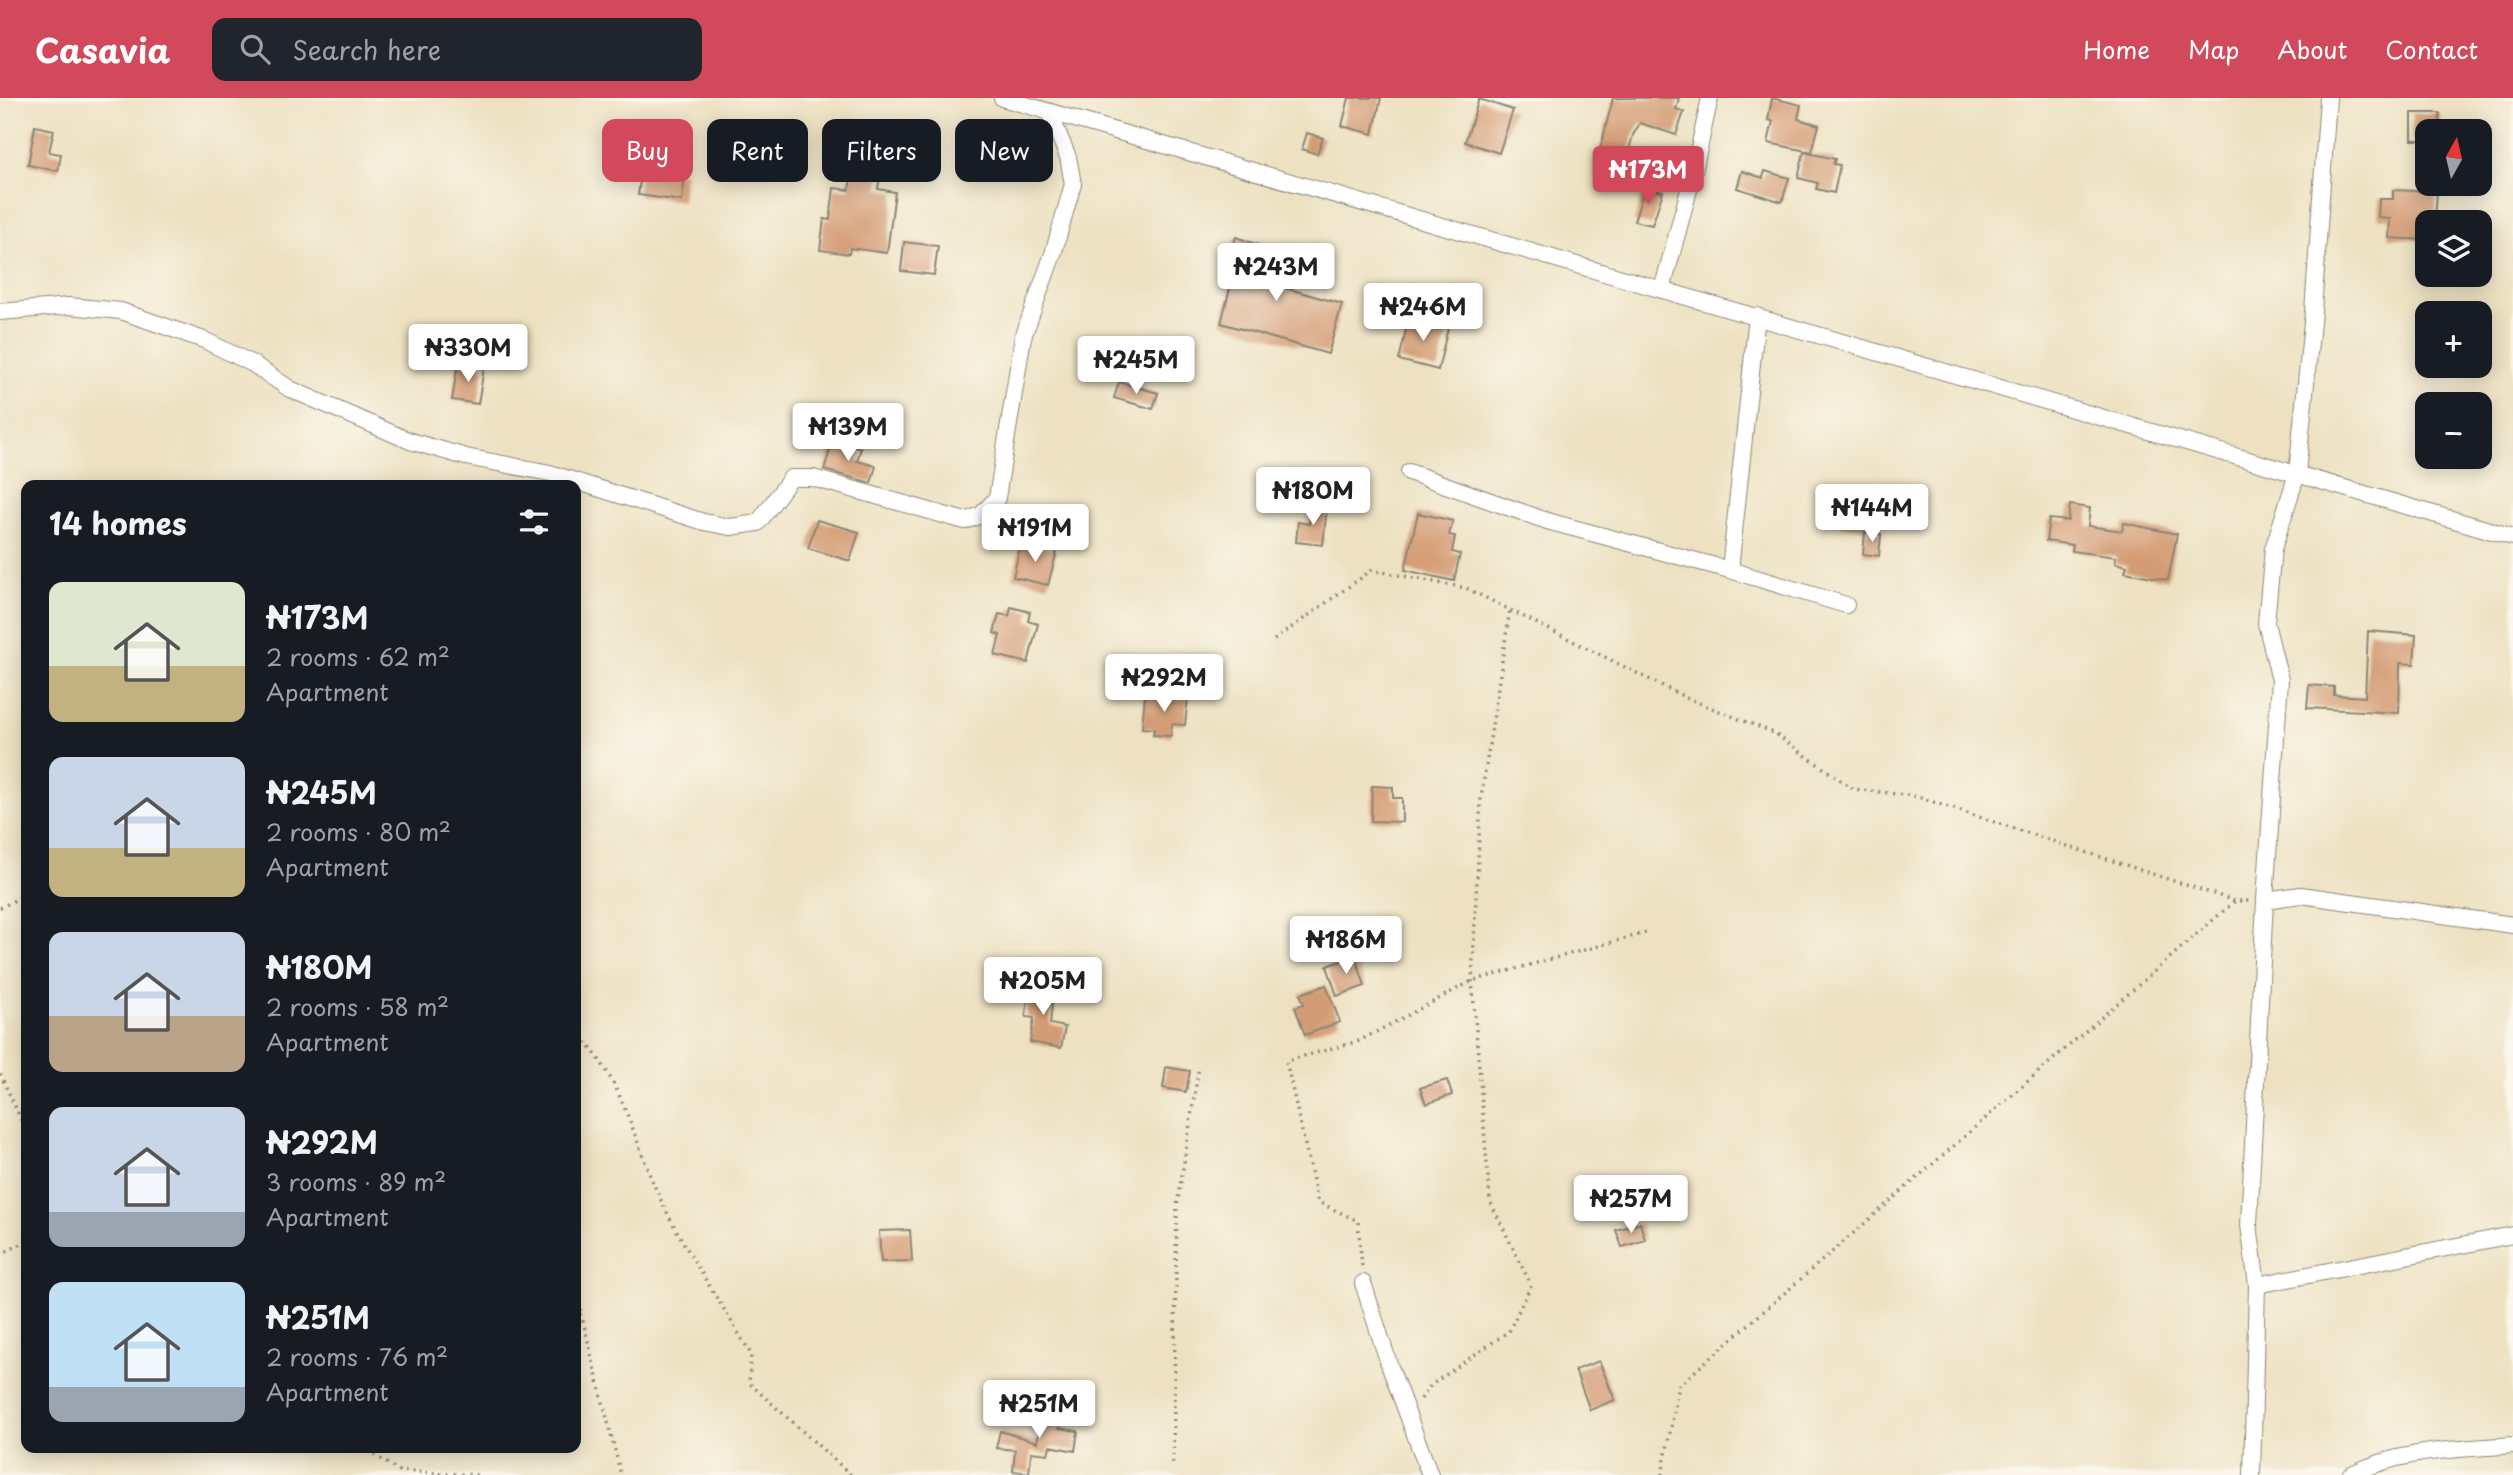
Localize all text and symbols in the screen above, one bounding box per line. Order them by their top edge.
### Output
search box [212,18,702,81]
text: Casavia [35,24,170,74]
icon: search [236,30,274,68]
text: Search here [292,30,441,69]
text: Home [2083,31,2150,67]
text: Map [2188,31,2239,67]
text: About [2277,31,2347,67]
text: Contact [2385,31,2478,67]
chip: Buy [602,119,693,182]
chip: Rent [707,119,808,182]
chip: Filters [822,119,941,182]
chip: New [955,119,1053,182]
north arrow [2415,119,2492,196]
map controls [2415,119,2492,469]
pin: ₦173M [1599,146,1697,206]
text: ₦173M [1609,151,1687,186]
button: layers [2415,210,2492,287]
pin: ₦243M [1227,244,1325,303]
text: ₦243M [1233,248,1319,283]
pin: ₦246M [1374,284,1472,343]
text: ₦246M [1380,288,1466,323]
button: + [2415,301,2492,378]
pin: ₦330M [419,324,517,384]
text: ₦330M [425,329,511,364]
pin: ₦245M [1087,336,1185,396]
text: ₦245M [1094,341,1178,376]
button: − [2415,392,2492,469]
pin: ₦139M [799,404,897,463]
text: ₦139M [809,408,887,443]
pin: ₦180M [1264,468,1362,527]
text: ₦180M [1272,472,1354,507]
pin: ₦144M [1823,484,1921,544]
text: ₦144M [1831,489,1913,524]
text: 14 homes [49,500,187,545]
icon: filters [515,503,553,541]
pin: ₦191M [986,504,1084,564]
text: ₦191M [998,509,1072,544]
text: ₦173M [266,594,368,639]
icon: home [105,610,189,694]
text: 2 rooms · 62 m² [266,639,450,674]
pin: ₦292M [1115,654,1213,714]
text: ₦292M [1121,659,1207,694]
text: Apartment [266,674,389,709]
text: ₦245M [266,769,377,814]
icon: home [105,785,189,869]
text: 2 rooms · 80 m² [266,814,451,849]
text: Apartment [266,849,389,884]
pin: ₦186M [1297,916,1395,976]
text: ₦186M [1306,921,1386,956]
text: ₦180M [266,944,373,989]
pin: ₦205M [994,958,1092,1017]
icon: home [105,960,189,1044]
text: ₦205M [1000,962,1086,997]
text: 2 rooms · 58 m² [266,989,449,1024]
text: Apartment [266,1024,389,1059]
text: ₦292M [266,1119,378,1164]
icon: home [105,1135,189,1219]
text: 3 rooms · 89 m² [266,1164,446,1199]
pin: ₦257M [1582,1176,1680,1235]
text: ₦257M [1590,1180,1672,1215]
text: Apartment [266,1199,389,1234]
text: ₦251M [266,1294,370,1339]
icon: home [105,1310,189,1394]
text: 2 rooms · 76 m² [266,1339,448,1374]
text: Apartment [266,1374,389,1409]
pin: ₦251M [990,1380,1088,1440]
text: ₦251M [999,1385,1079,1420]

